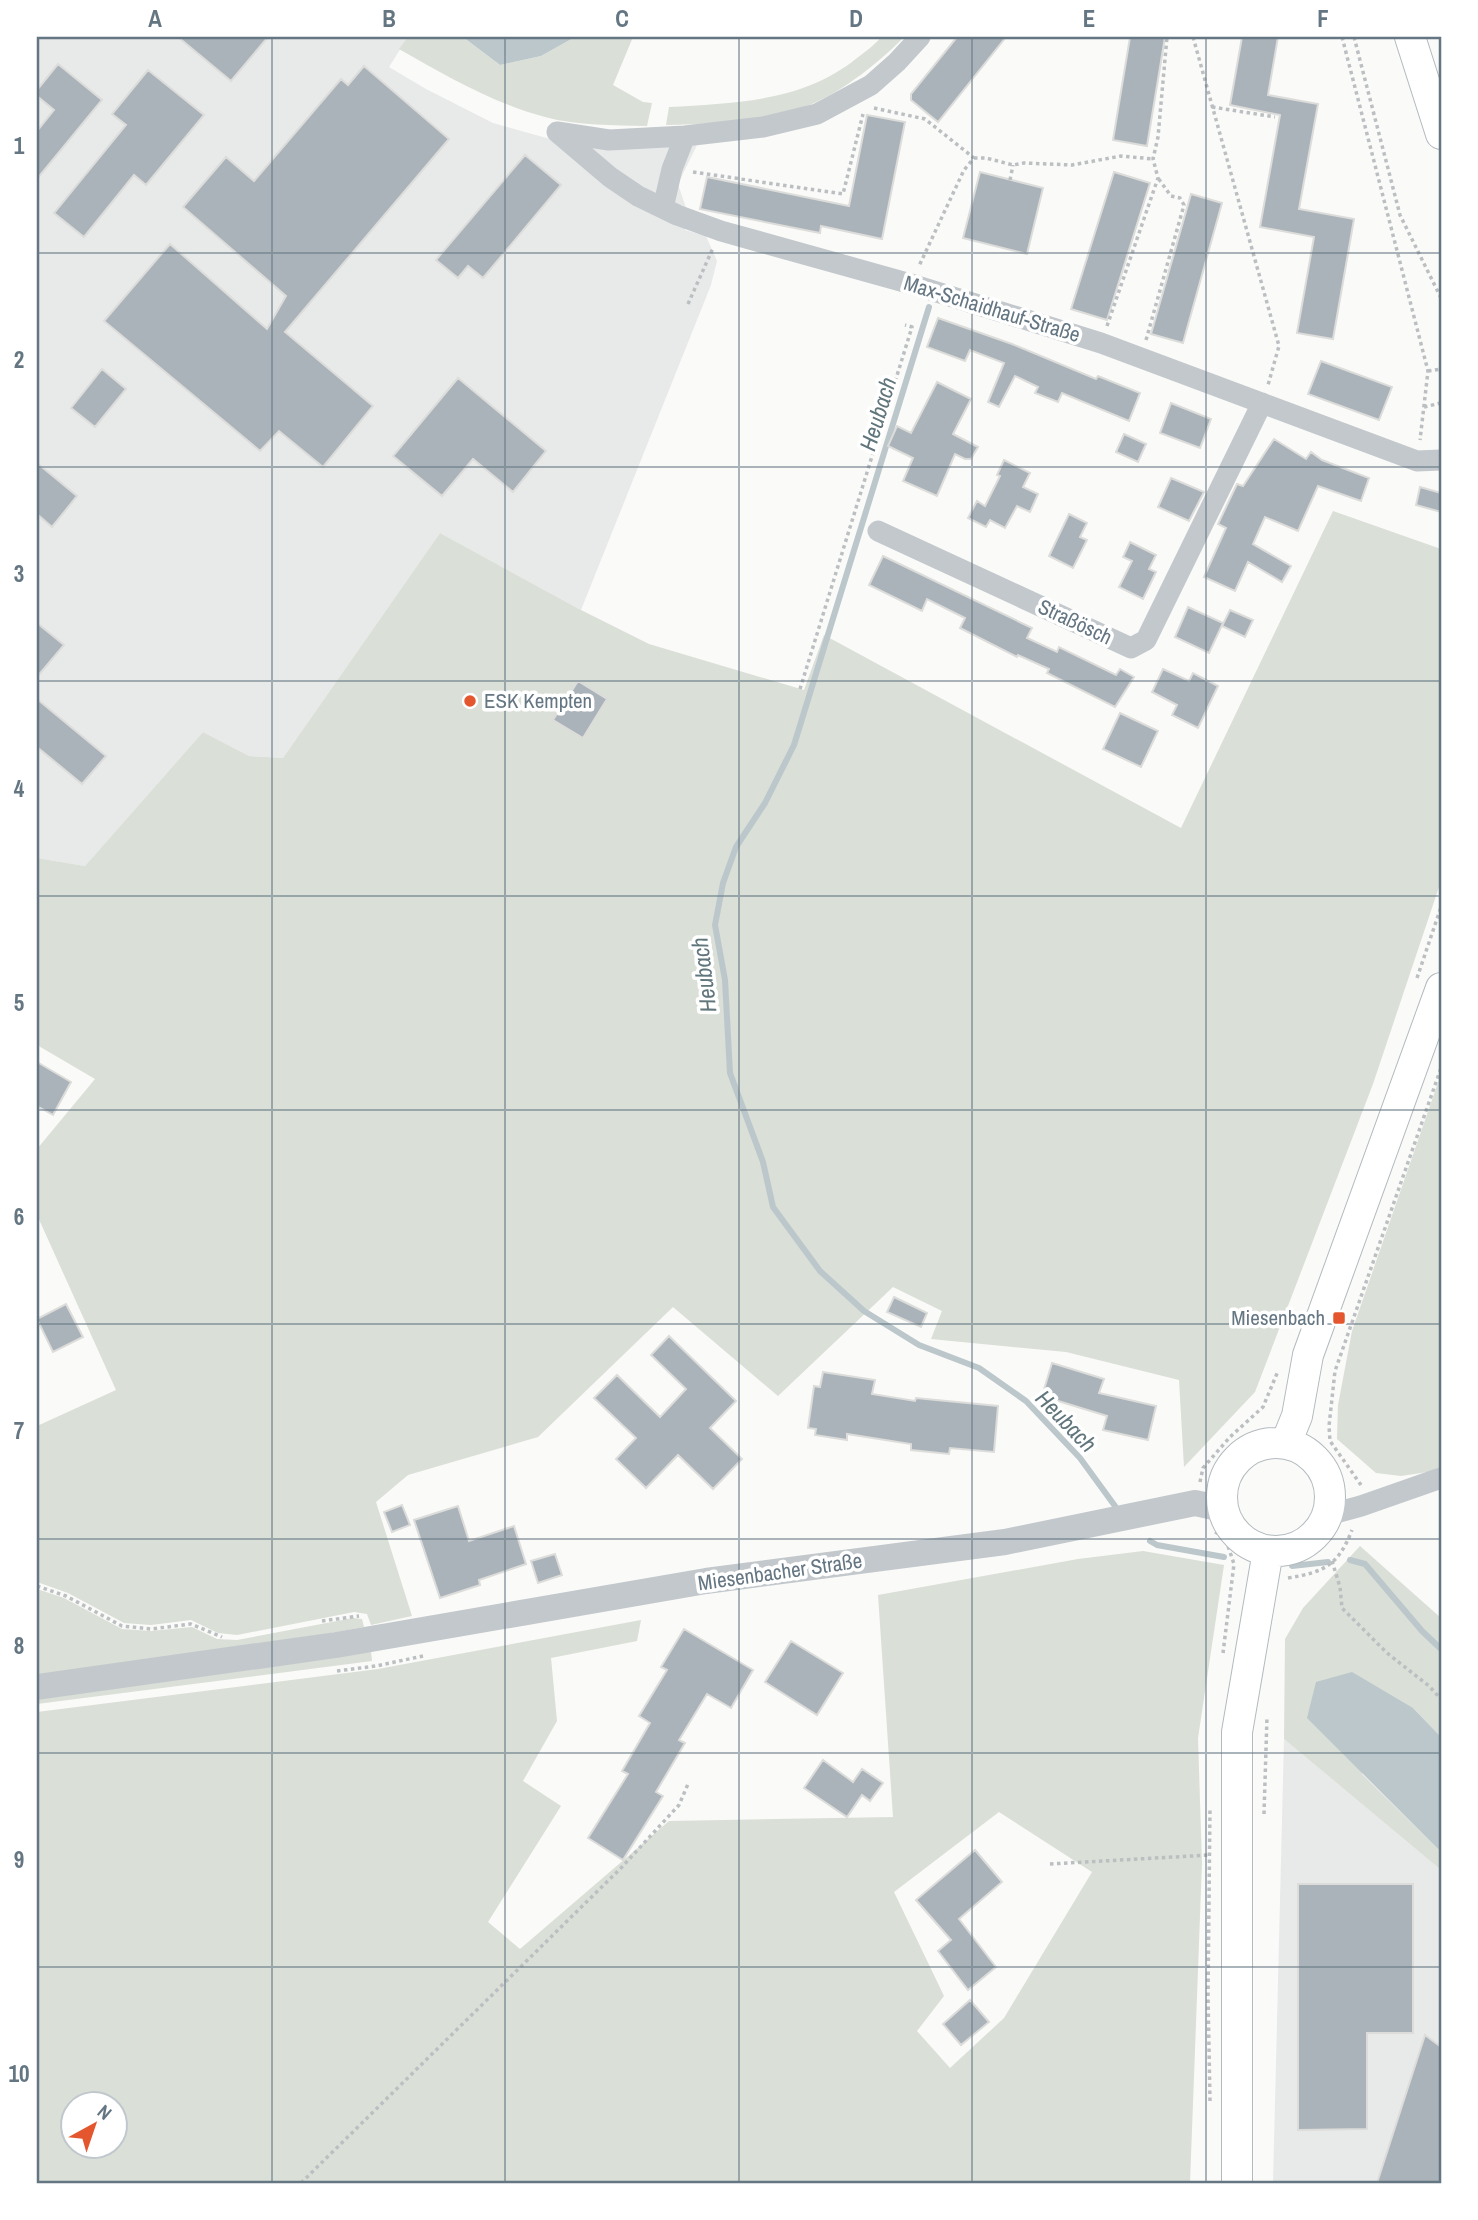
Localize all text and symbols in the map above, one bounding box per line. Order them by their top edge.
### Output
text: A [148,3,162,34]
text: B [382,3,396,34]
text: C [615,3,629,34]
text: D [849,3,863,34]
text: E [1083,3,1095,34]
text: F [1317,3,1329,34]
text: 1 [14,130,25,161]
street label: Max-Schaidhauf-Straße [900,268,1084,349]
text: 2 [14,344,24,375]
water label: Heubach [852,373,903,454]
text: 3 [14,558,24,589]
street label: Straßösch [1034,592,1117,651]
place label: ESK Kempten [484,686,592,715]
marker: ESK Kempten [462,693,478,709]
text: 4 [14,773,25,804]
water label: Heubach [684,936,723,1014]
text: 5 [14,987,24,1018]
text: 6 [14,1201,24,1232]
place label: Miesenbach [1231,1303,1325,1332]
marker: Miesenbach [1331,1310,1347,1326]
water label: Heubach [1029,1383,1104,1459]
text: 7 [14,1415,24,1446]
street label: Miesenbacher Straße [696,1546,864,1597]
text: 8 [14,1630,24,1661]
text: 9 [14,1844,24,1875]
text: 10 [9,2058,29,2089]
north arrow [60,2090,130,2160]
text: N [92,2098,118,2126]

